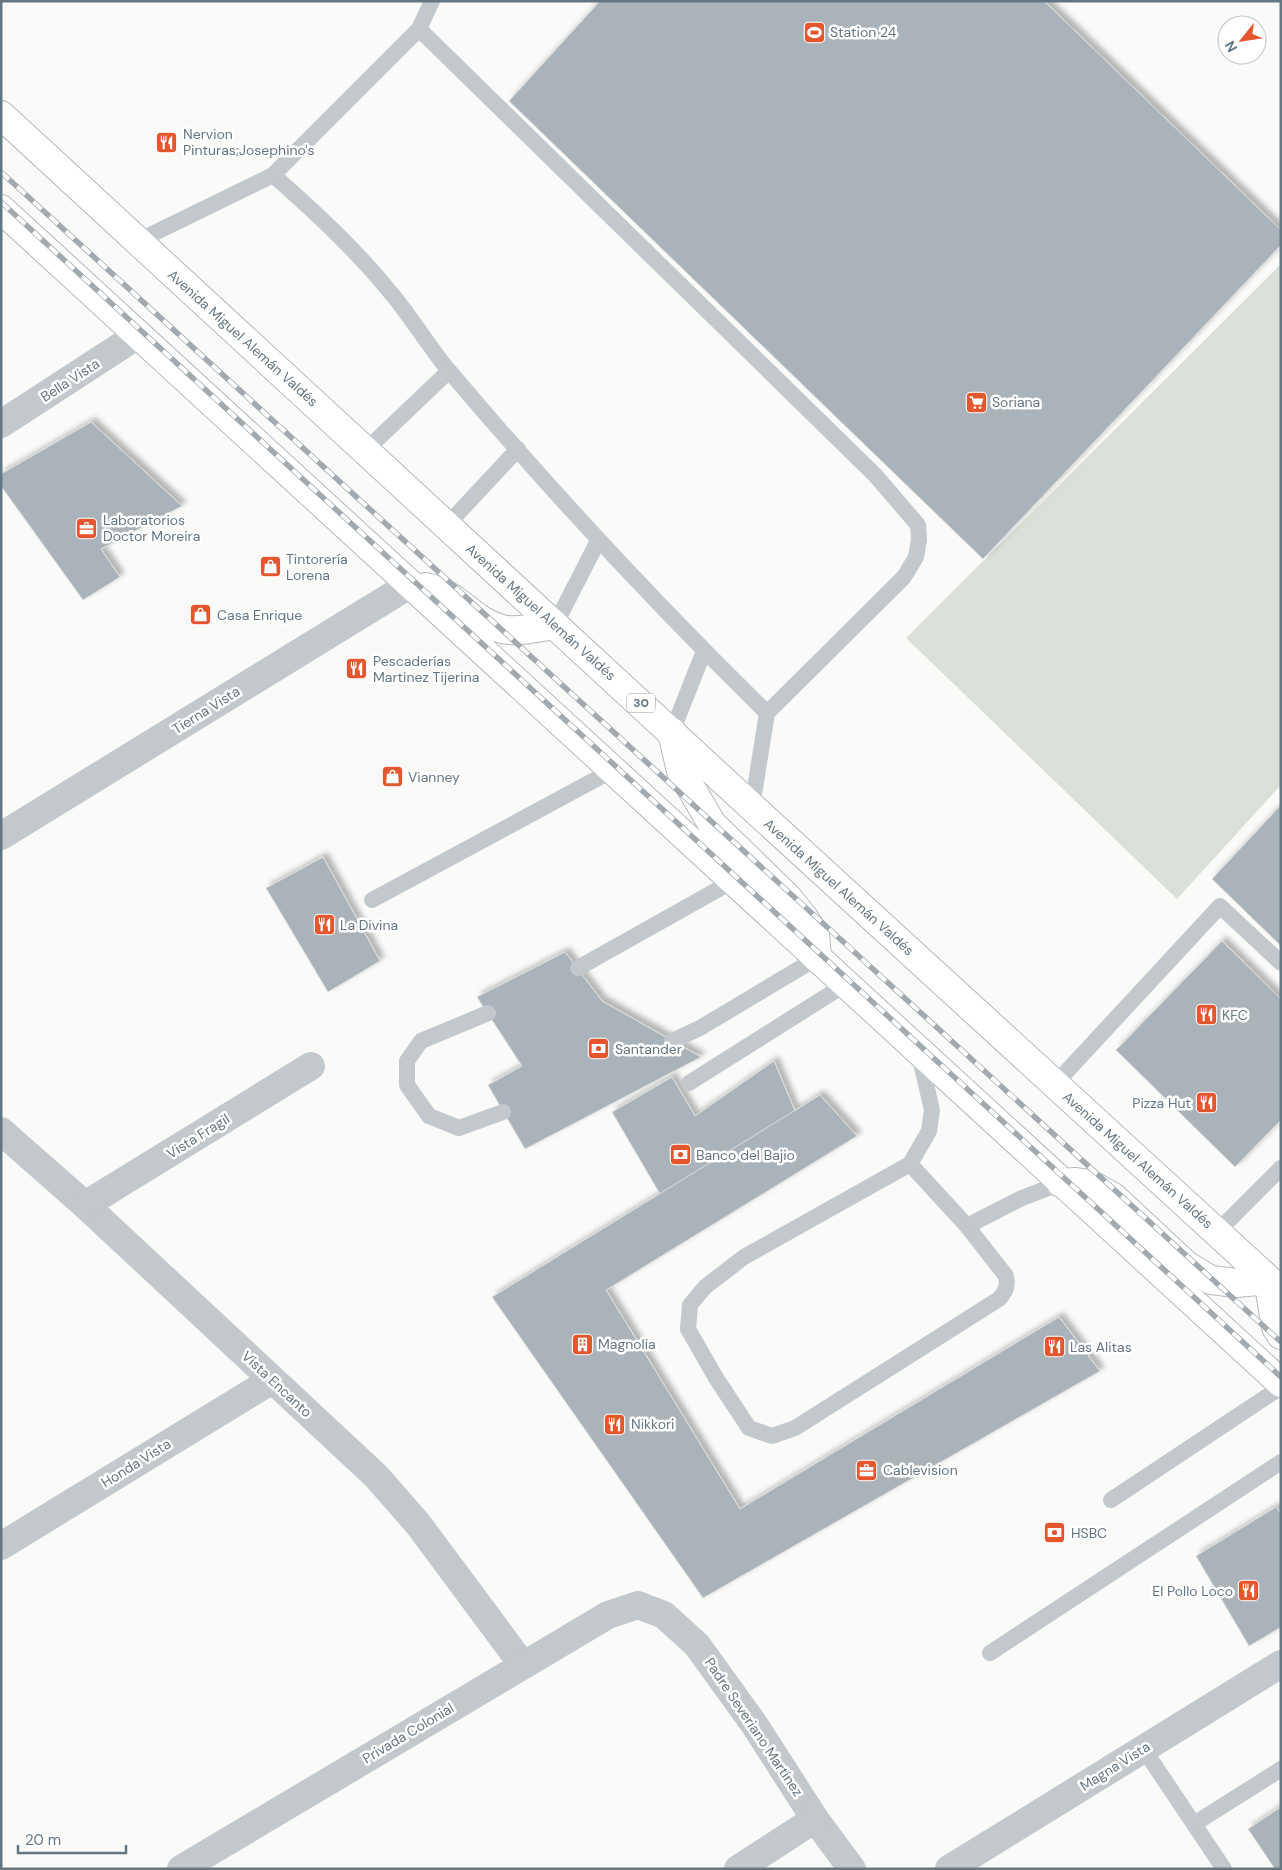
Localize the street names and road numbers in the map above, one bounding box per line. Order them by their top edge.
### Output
street label: Avenida Miguel Alemán Valdés [164,266,322,410]
street label: Bella Vista [37,354,103,406]
street label: Avenida Miguel Alemán Valdés [462,540,620,684]
street label: Tierna Vista [169,682,243,738]
road number: 30 [627,694,655,712]
street label: Avenida Miguel Alemán Valdés [760,815,918,959]
street label: Avenida Miguel Alemán Valdés [1059,1088,1217,1232]
street label: Vista Fragil [163,1110,233,1162]
street label: Vista Encanto [238,1347,316,1421]
street label: Honda Vista [98,1435,174,1491]
street label: Padre Severiano Martínez [701,1654,807,1800]
street label: Privada Colonial [359,1699,457,1767]
street label: Magna Vista [1077,1737,1153,1795]

